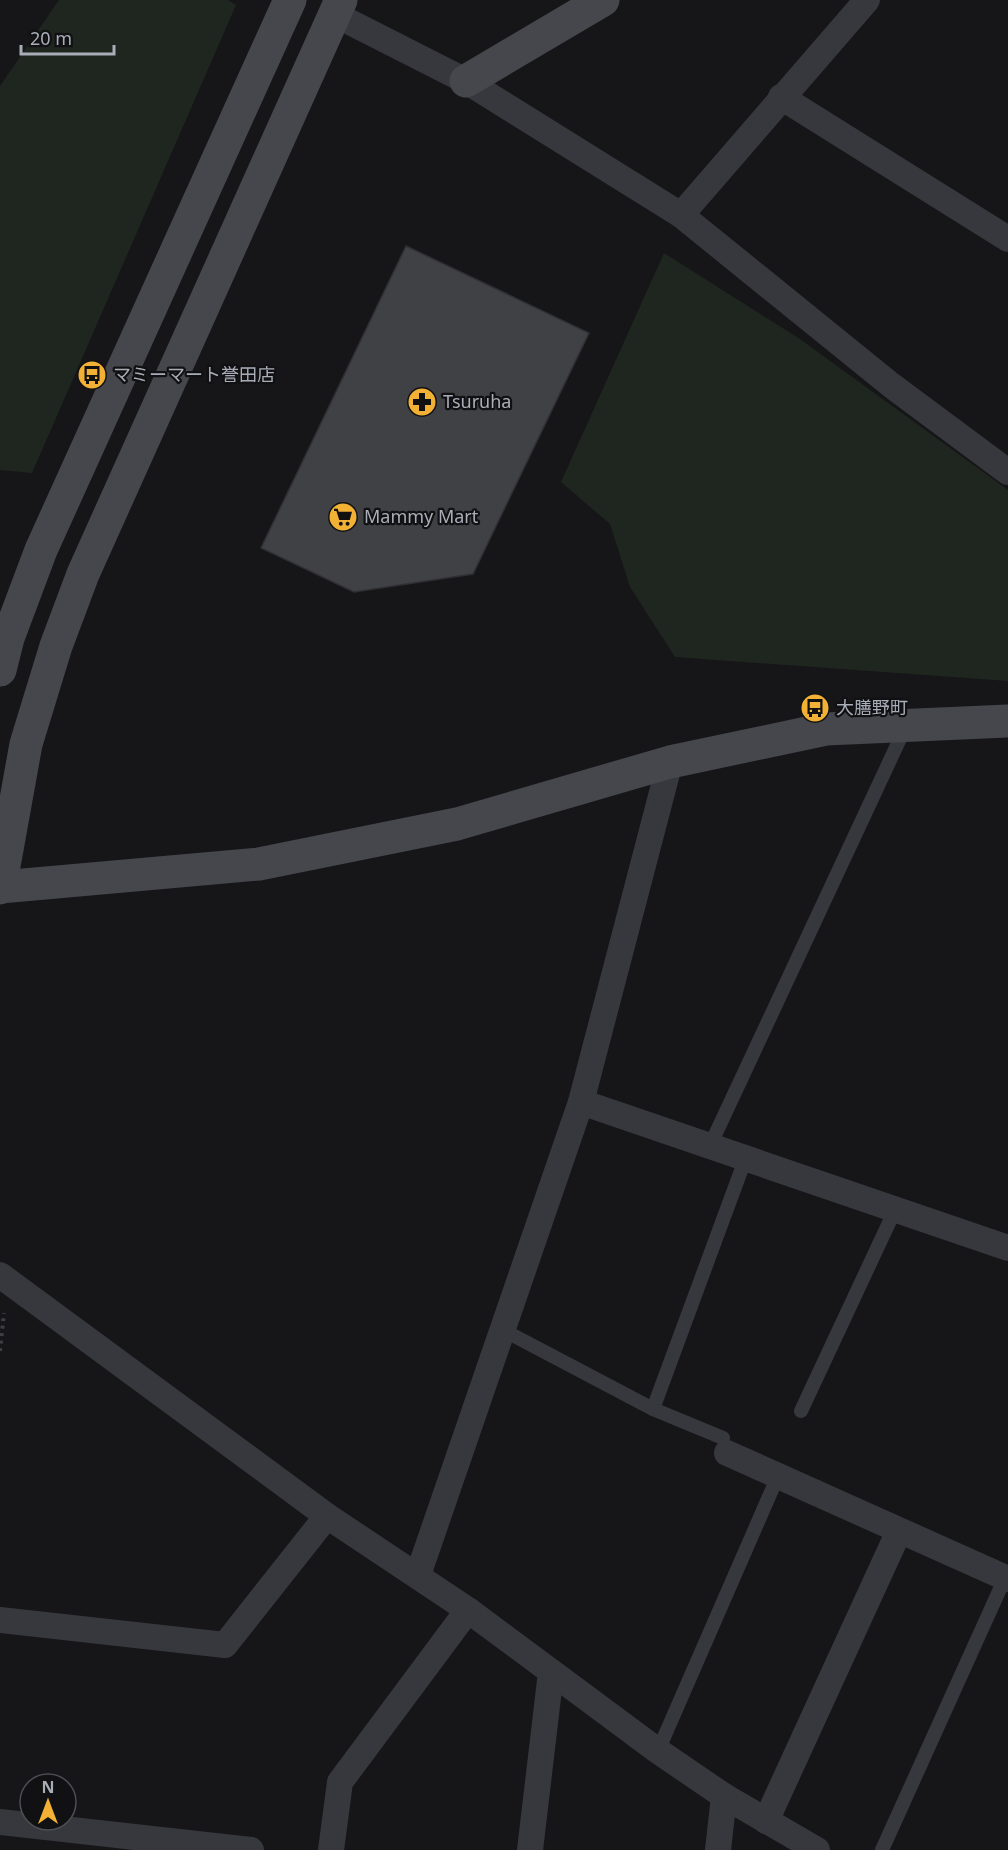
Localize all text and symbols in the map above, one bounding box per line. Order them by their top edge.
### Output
scale bar [21,18,114,56]
text: 20 m [30,26,72,50]
bus stop icon: マミーマート誉田店 [76,359,108,391]
place label: マミーマート誉田店 [113,362,275,386]
pharmacy icon: Tsuruha [406,386,438,418]
place label: Tsuruha [443,389,511,413]
supermarket icon: Mammy Mart [327,501,359,533]
place label: Mammy Mart [364,504,479,528]
bus stop icon: 大膳野町 [799,692,831,724]
place label: 大膳野町 [836,695,908,719]
north arrow [18,1772,78,1832]
text: N [41,1776,55,1798]

